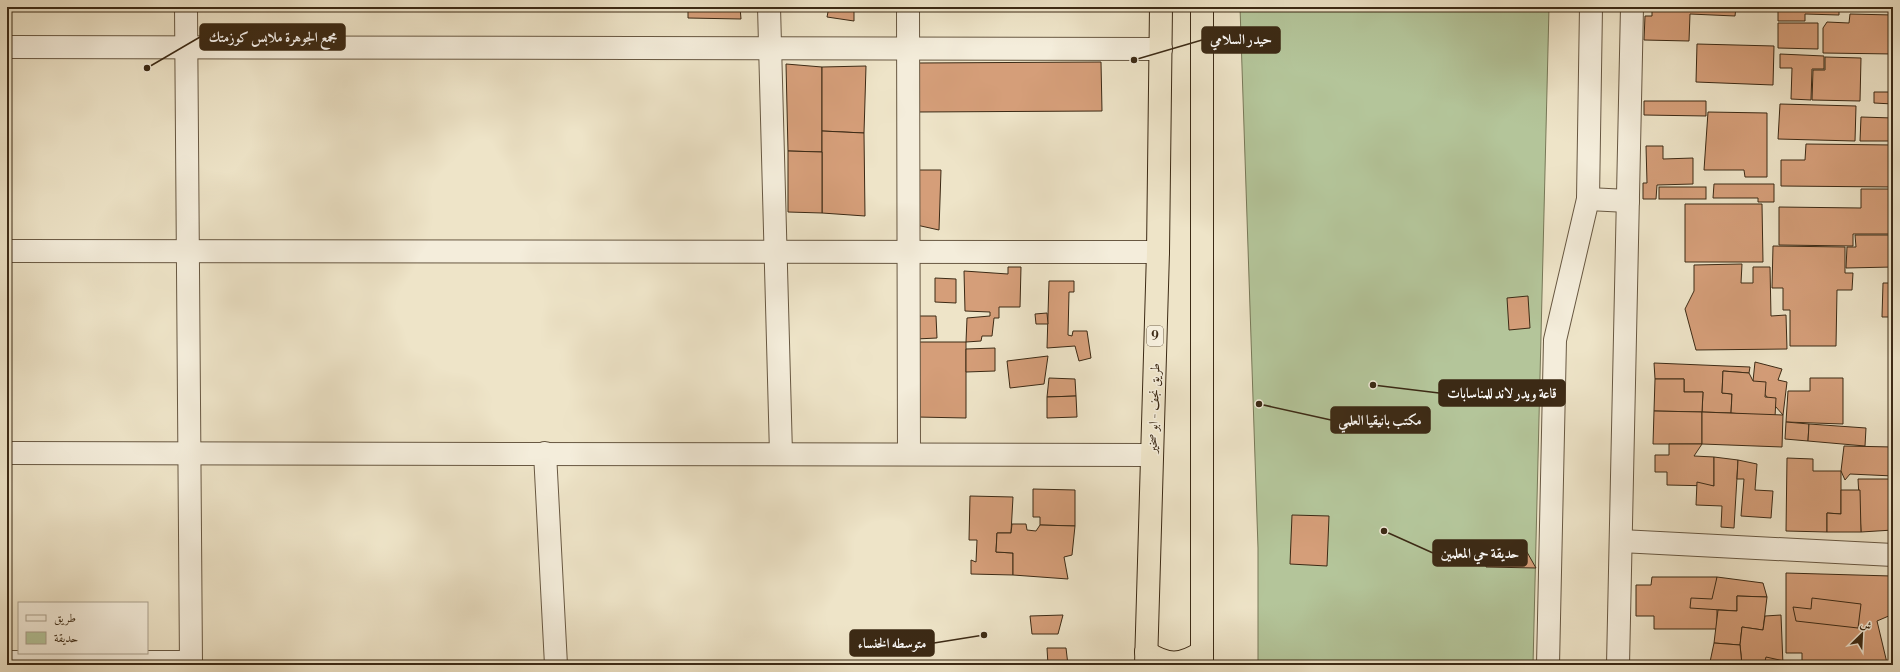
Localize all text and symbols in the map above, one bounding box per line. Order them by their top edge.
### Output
callout: مجمع الجوهرة ملابس كوزمتك [200,24,345,50]
callout: حيدر السلامي [1202,27,1280,53]
text: مجمع الجوهرة ملابس كوزمتك [209,29,337,50]
text: حيدر السلامي [1209,31,1272,51]
road number: 9 [1147,326,1163,346]
street label: طريق نجف - ابو صخير [1144,363,1164,455]
callout: قاعة ويدر لاند للمناسابات [1439,380,1565,406]
text: قاعة ويدر لاند للمناسابات [1447,385,1557,403]
callout: مكتب بانيقيا العلمي [1331,407,1430,433]
text: مكتب بانيقيا العلمي [1338,412,1422,433]
callout: حديقة حي المعلمين [1433,540,1527,566]
text: حديقة حي المعلمين [1441,545,1520,565]
legend [18,602,148,654]
text: طريق [54,611,76,626]
north arrow [1842,614,1882,654]
text: ش [1858,617,1874,634]
callout: متوسطه الخنساء [850,630,934,656]
text: حديقة [54,631,78,646]
text: متوسطه الخنساء [858,635,926,653]

